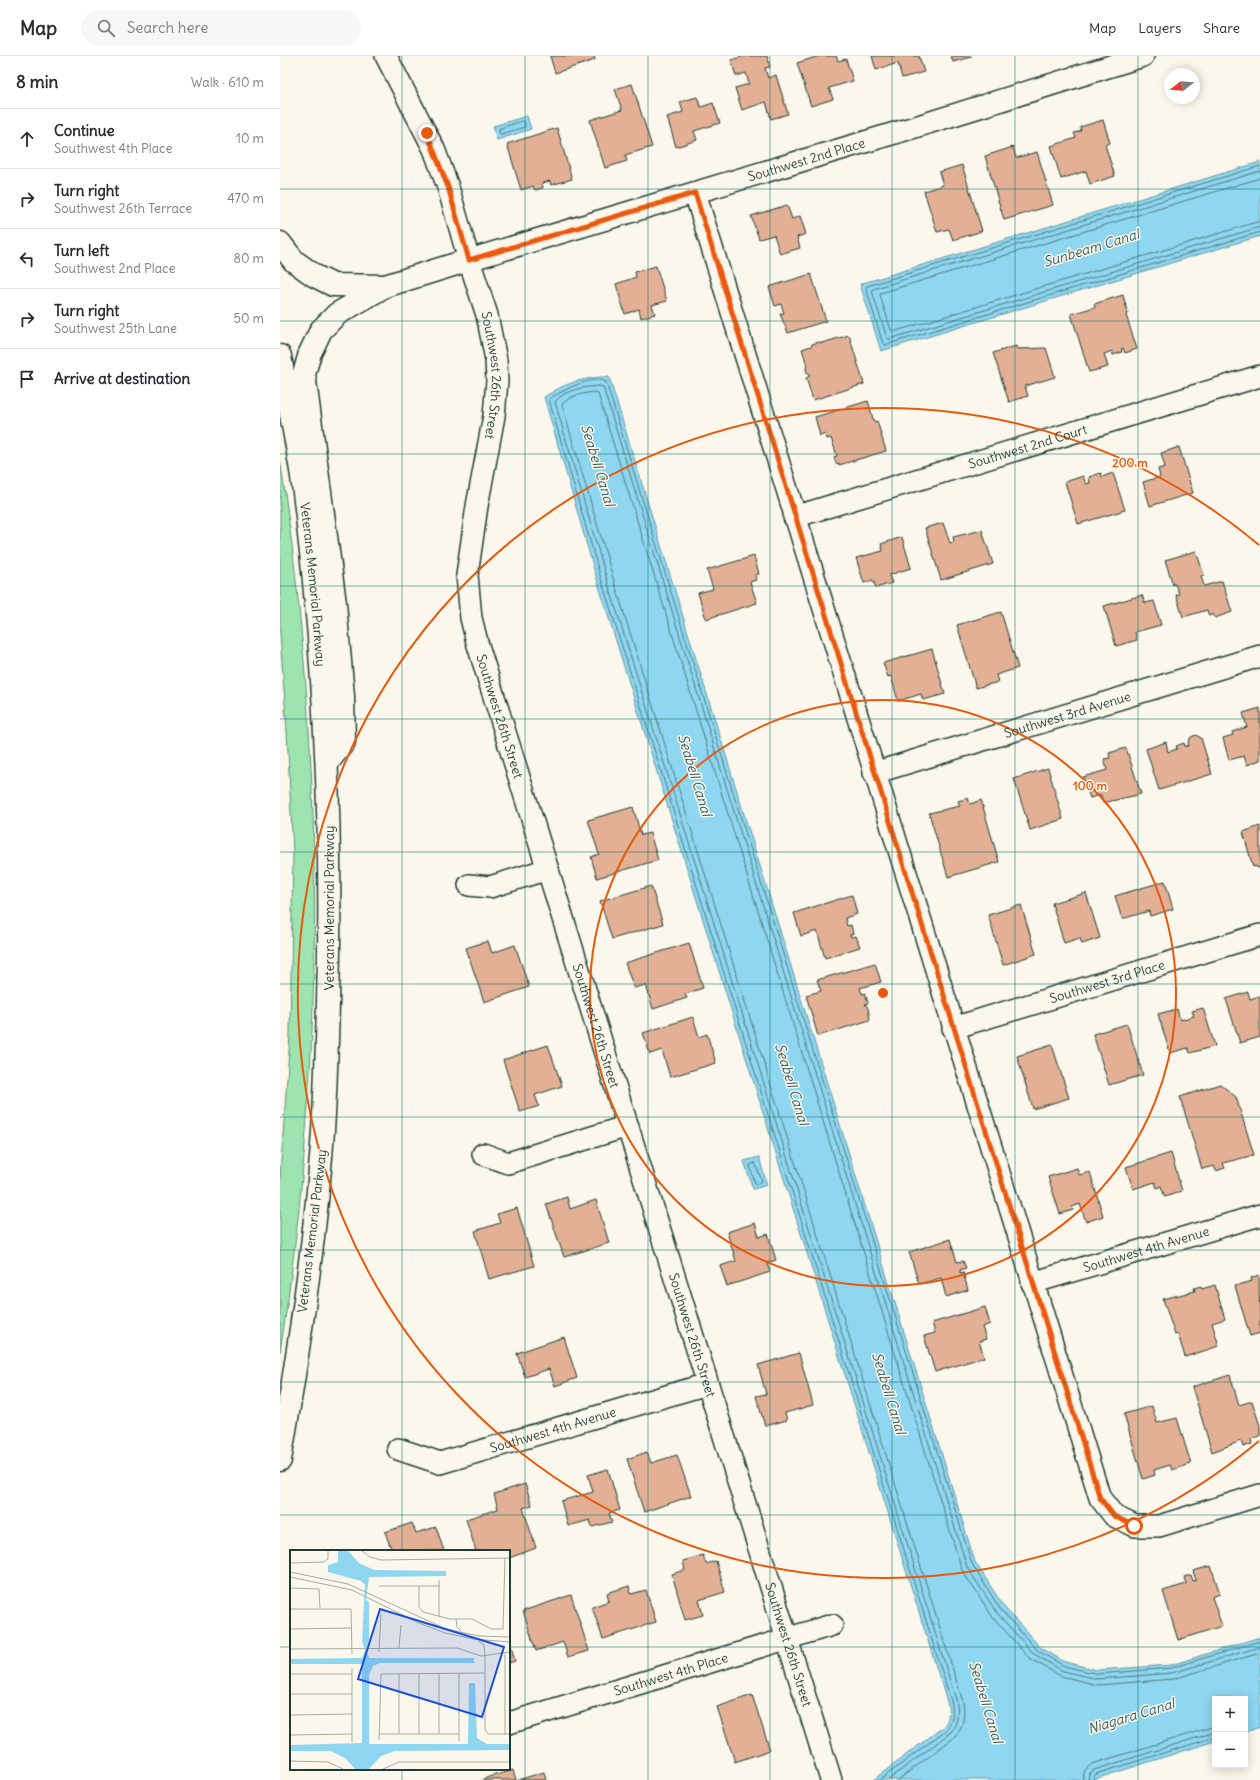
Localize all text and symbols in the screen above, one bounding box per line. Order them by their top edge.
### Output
search box [81,10,361,46]
text: Map [20,16,57,40]
icon: search [95,17,117,39]
text: Search here [127,18,208,37]
text: Map [1089,19,1116,37]
text: Layers [1138,19,1181,37]
text: Share [1203,19,1240,37]
north arrow [1164,68,1200,104]
text: 8 min [16,71,58,93]
text: Walk · 610 m [191,74,264,91]
text: Continue [54,121,115,140]
route end [418,124,436,142]
icon: ahead [16,128,38,150]
text: 10 m [236,130,264,147]
street label: Southwest 2nd Place [746,134,867,185]
text: Southwest 4th Place [54,140,173,157]
text: Turn right [54,181,119,200]
icon: right [16,188,38,210]
text: 470 m [227,190,264,207]
text: Southwest 26th Terrace [54,200,192,217]
water label: Sunbeam Canal [1041,224,1143,271]
text: Turn left [54,241,109,260]
icon: left [16,248,38,270]
text: 80 m [233,250,264,267]
text: Southwest 2nd Place [54,260,175,277]
text: Turn right [54,301,119,320]
icon: right [16,308,38,330]
text: 50 m [233,310,264,327]
street label: Southwest 26th Street [478,310,506,441]
text: Southwest 25th Lane [54,320,177,337]
icon: arrive [16,368,38,390]
text: Arrive at destination [54,369,190,388]
street label: Southwest 2nd Court [966,420,1089,472]
water label: Seabell Canal [577,422,620,510]
text: 200 m [1112,455,1148,470]
street label: Veterans Memorial Parkway [297,501,330,667]
street label: Southwest 26th Street [473,652,528,781]
street label: Southwest 3rd Avenue [1002,687,1133,742]
water label: Seabell Canal [674,732,717,820]
text: 100 m [1073,778,1107,793]
street label: Veterans Memorial Parkway [321,826,338,990]
street label: Southwest 3rd Place [1047,956,1167,1007]
street label: Southwest 26th Street [569,961,624,1090]
centre of rings [876,986,890,1000]
water label: Seabell Canal [771,1041,814,1129]
street label: Veterans Memorial Parkway [294,1148,330,1314]
street label: Southwest 4th Avenue [1081,1222,1211,1276]
street label: Southwest 26th Street [665,1271,720,1400]
water label: Seabell Canal [868,1350,911,1438]
street label: Southwest 4th Avenue [488,1403,618,1456]
route start [1125,1517,1143,1535]
inset map [290,1550,510,1770]
street label: Southwest 26th Street [762,1580,816,1709]
street label: Southwest 4th Place [611,1649,730,1699]
water label: Seabell Canal [965,1659,1008,1747]
water label: Niagara Canal [1085,1694,1178,1738]
map controls [1212,1696,1248,1768]
button: + [1212,1696,1248,1732]
button: − [1212,1732,1248,1768]

